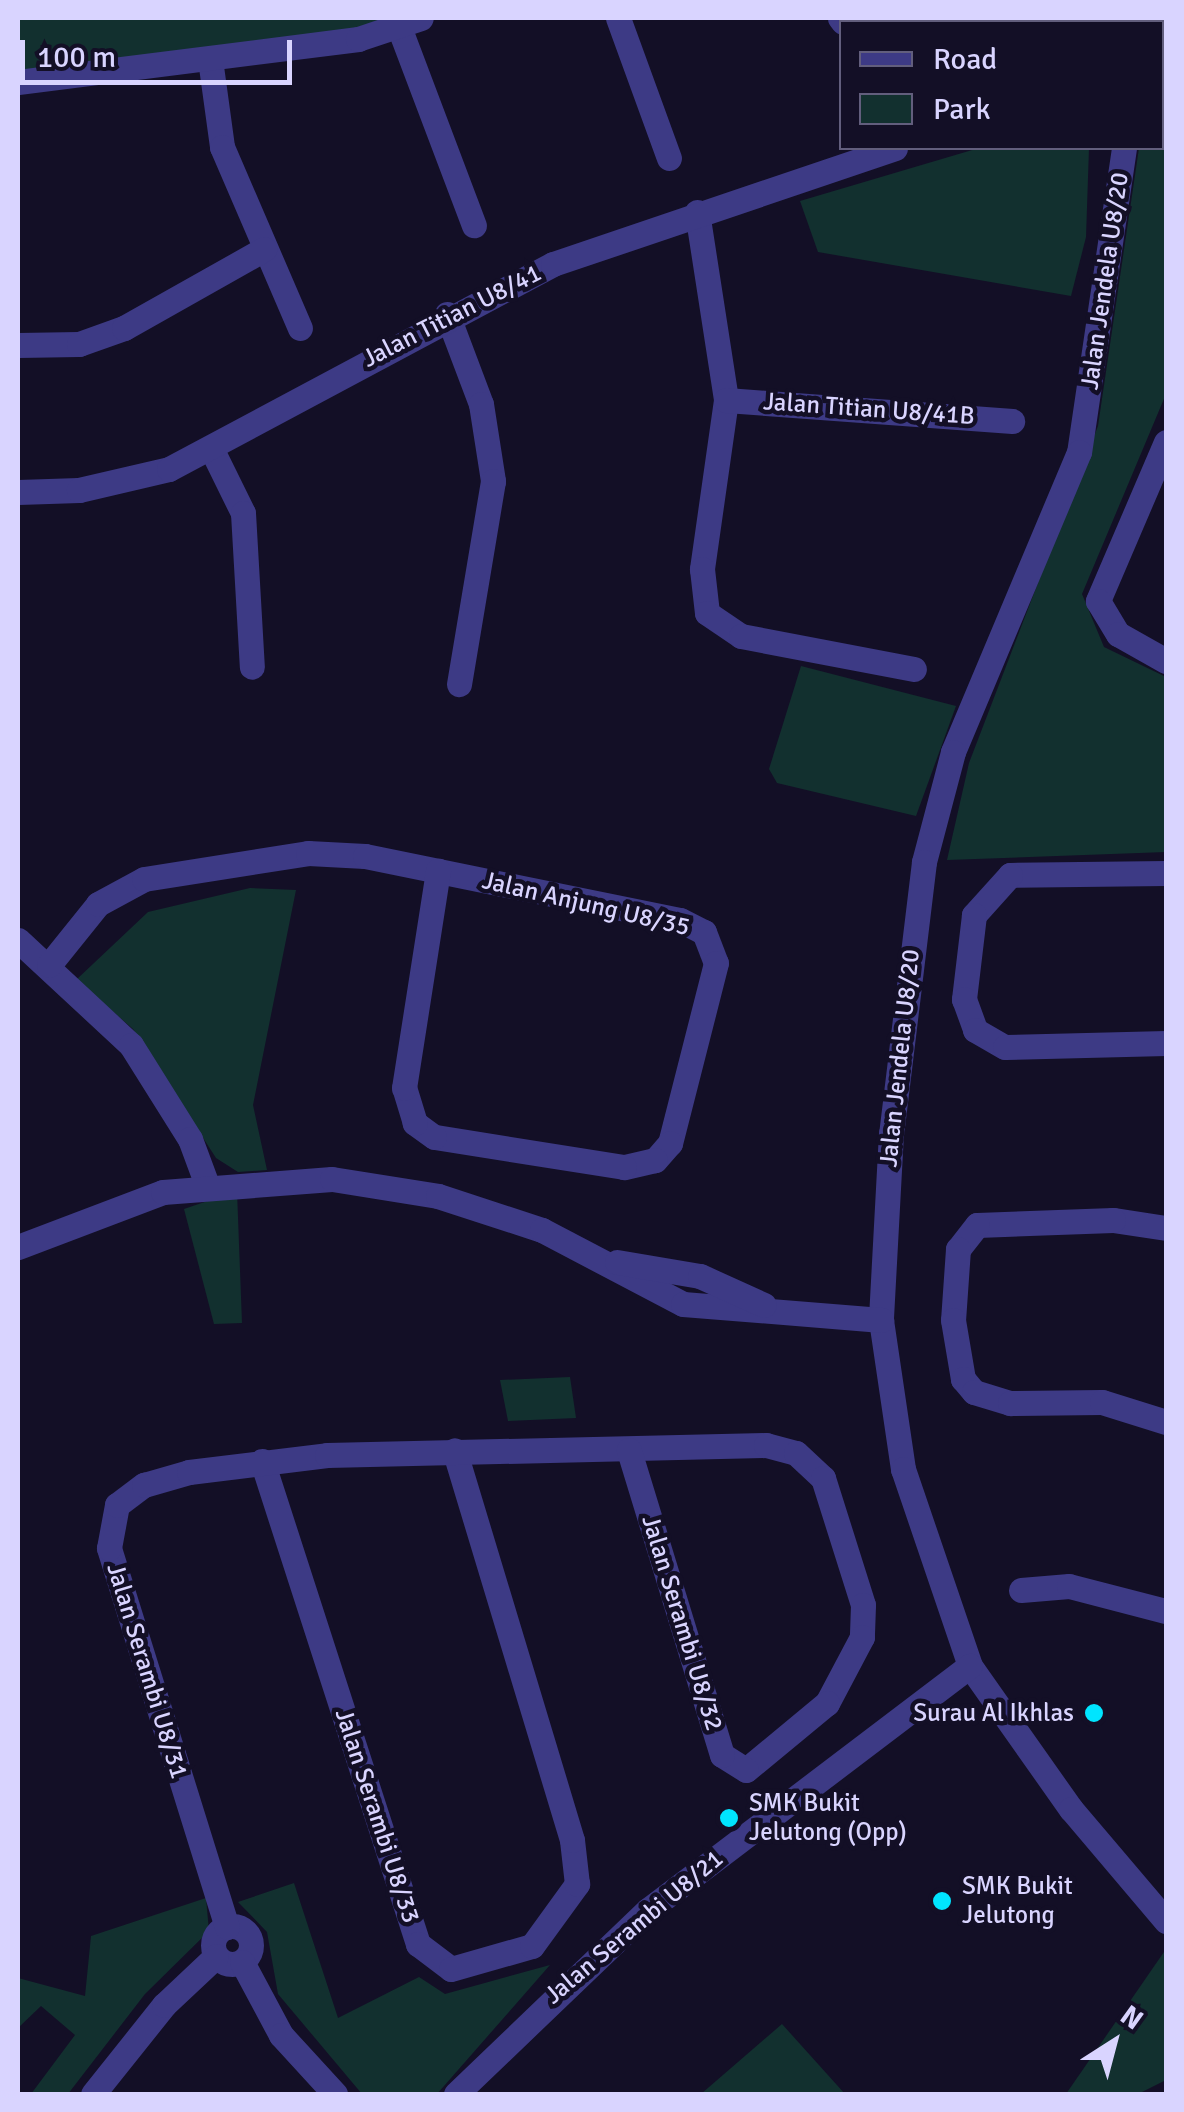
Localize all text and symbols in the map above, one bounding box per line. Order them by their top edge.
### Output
scale bar [25,20,298,82]
legend [839,20,1164,150]
text: 100 m [37,39,116,76]
text: Road [933,41,997,78]
text: Park [933,91,991,128]
street label: Jalan Jendela U8/20 [1075,171,1135,391]
street label: Jalan Titian U8/41 [358,258,546,374]
street label: Jalan Titian U8/41B [762,387,976,431]
street label: Jalan Anjung U8/35 [479,866,693,942]
street label: Jalan Jendela U8/20 [874,948,926,1168]
street label: Jalan Serambi U8/32 [635,1512,729,1734]
street label: Jalan Serambi U8/31 [100,1560,194,1782]
place label: Surau Al Ikhlas [913,1698,1074,1728]
marker: Surau Al Ikhlas [1083,1702,1105,1724]
street label: Jalan Serambi U8/33 [328,1705,426,1927]
place label: SMK Bukit Jelutong (Opp) [749,1789,907,1848]
marker: SMK Bukit Jelutong (Opp) [718,1807,740,1829]
street label: Jalan Serambi U8/21 [539,1844,729,2010]
place label: SMK Bukit Jelutong [962,1872,1073,1931]
marker: SMK Bukit Jelutong [931,1890,953,1912]
north arrow [1064,1992,1164,2092]
text: N [1114,1998,1150,2037]

